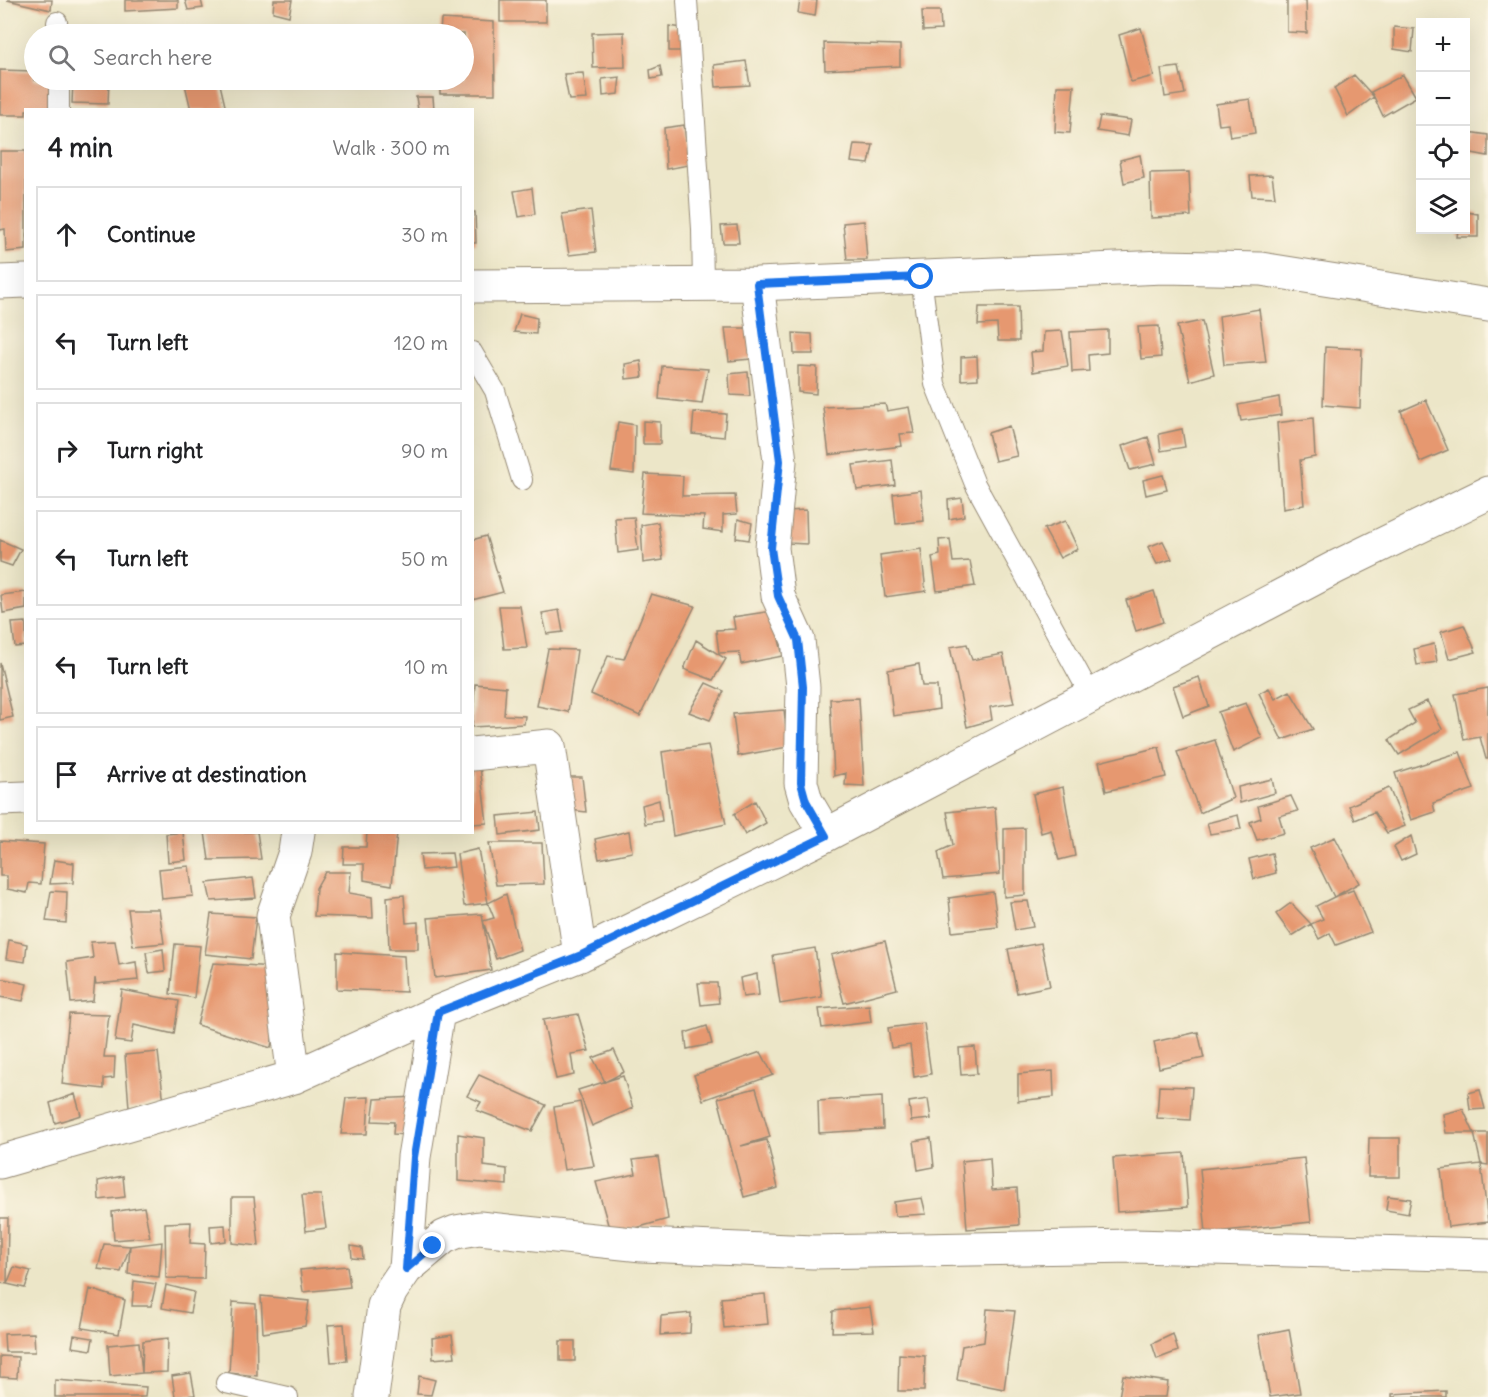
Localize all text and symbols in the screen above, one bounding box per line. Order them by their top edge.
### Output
map controls [1416,18,1470,234]
button: + [1416,18,1470,72]
search box [24,24,474,90]
icon: search [45,41,78,74]
text: Search here [93,43,212,71]
button: − [1416,72,1470,126]
button: locate [1416,126,1470,180]
text: 4 min [48,131,113,164]
text: Walk · 300 m [332,135,450,160]
button: layers [1416,180,1470,234]
icon: ahead [50,218,83,251]
text: Continue [107,220,196,248]
text: 30 m [401,222,448,247]
route start [907,263,933,289]
icon: left [50,326,83,359]
text: Turn left [107,328,188,356]
text: 120 m [394,330,448,355]
icon: right [50,434,83,467]
text: Turn right [107,436,203,464]
text: 90 m [401,438,448,463]
icon: left [50,542,83,575]
text: Turn left [107,544,188,572]
text: 50 m [401,546,448,571]
icon: left [50,650,83,683]
text: Turn left [107,652,188,680]
text: 10 m [405,654,448,679]
icon: arrive [50,758,83,791]
text: Arrive at destination [107,760,307,788]
route end [419,1232,445,1258]

